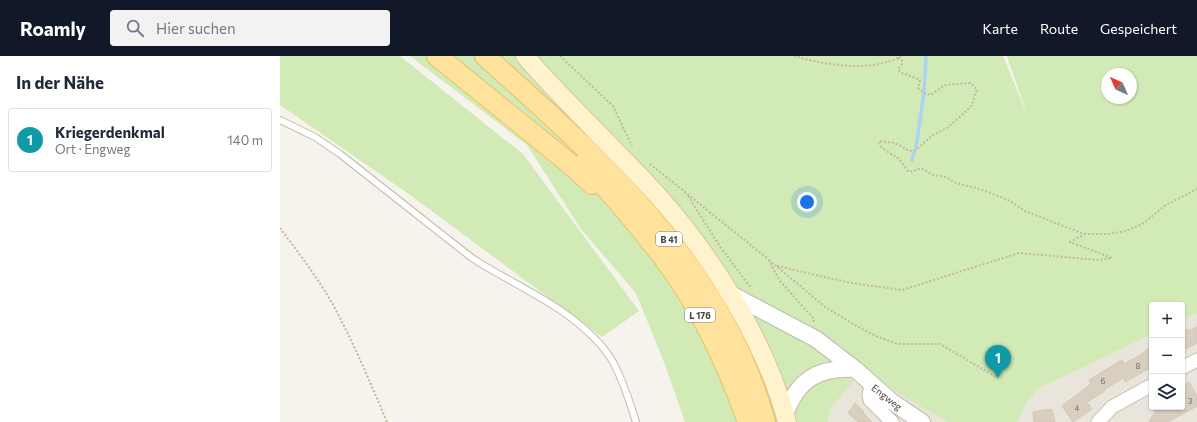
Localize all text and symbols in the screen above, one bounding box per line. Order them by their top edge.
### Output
search box [110,10,390,46]
text: Roamly [20,17,86,40]
icon: search [124,17,146,39]
text: Hier suchen [156,19,236,37]
text: Karte [983,20,1018,37]
text: Route [1040,20,1078,37]
text: Gespeichert [1100,20,1177,37]
north arrow [1101,68,1137,104]
text: In der Nähe [16,72,104,93]
text: Kriegerdenkmal [55,123,165,141]
text: 1 [27,132,33,148]
text: 140 m [227,132,263,148]
text: Ort · Engweg [55,141,130,157]
your location [797,192,817,212]
road number: B 41 [656,232,682,246]
map controls [1149,302,1185,410]
button: + [1149,302,1185,338]
road number: L 176 [685,308,715,322]
button: − [1149,338,1185,374]
pin: 1 [985,345,1011,378]
house number: 8 [1136,361,1141,371]
button: layers [1149,374,1185,410]
house number: 6 [1101,376,1106,386]
street label: Engweg [869,381,905,413]
house number: 3 [1188,396,1193,406]
house number: 4 [1075,403,1080,413]

